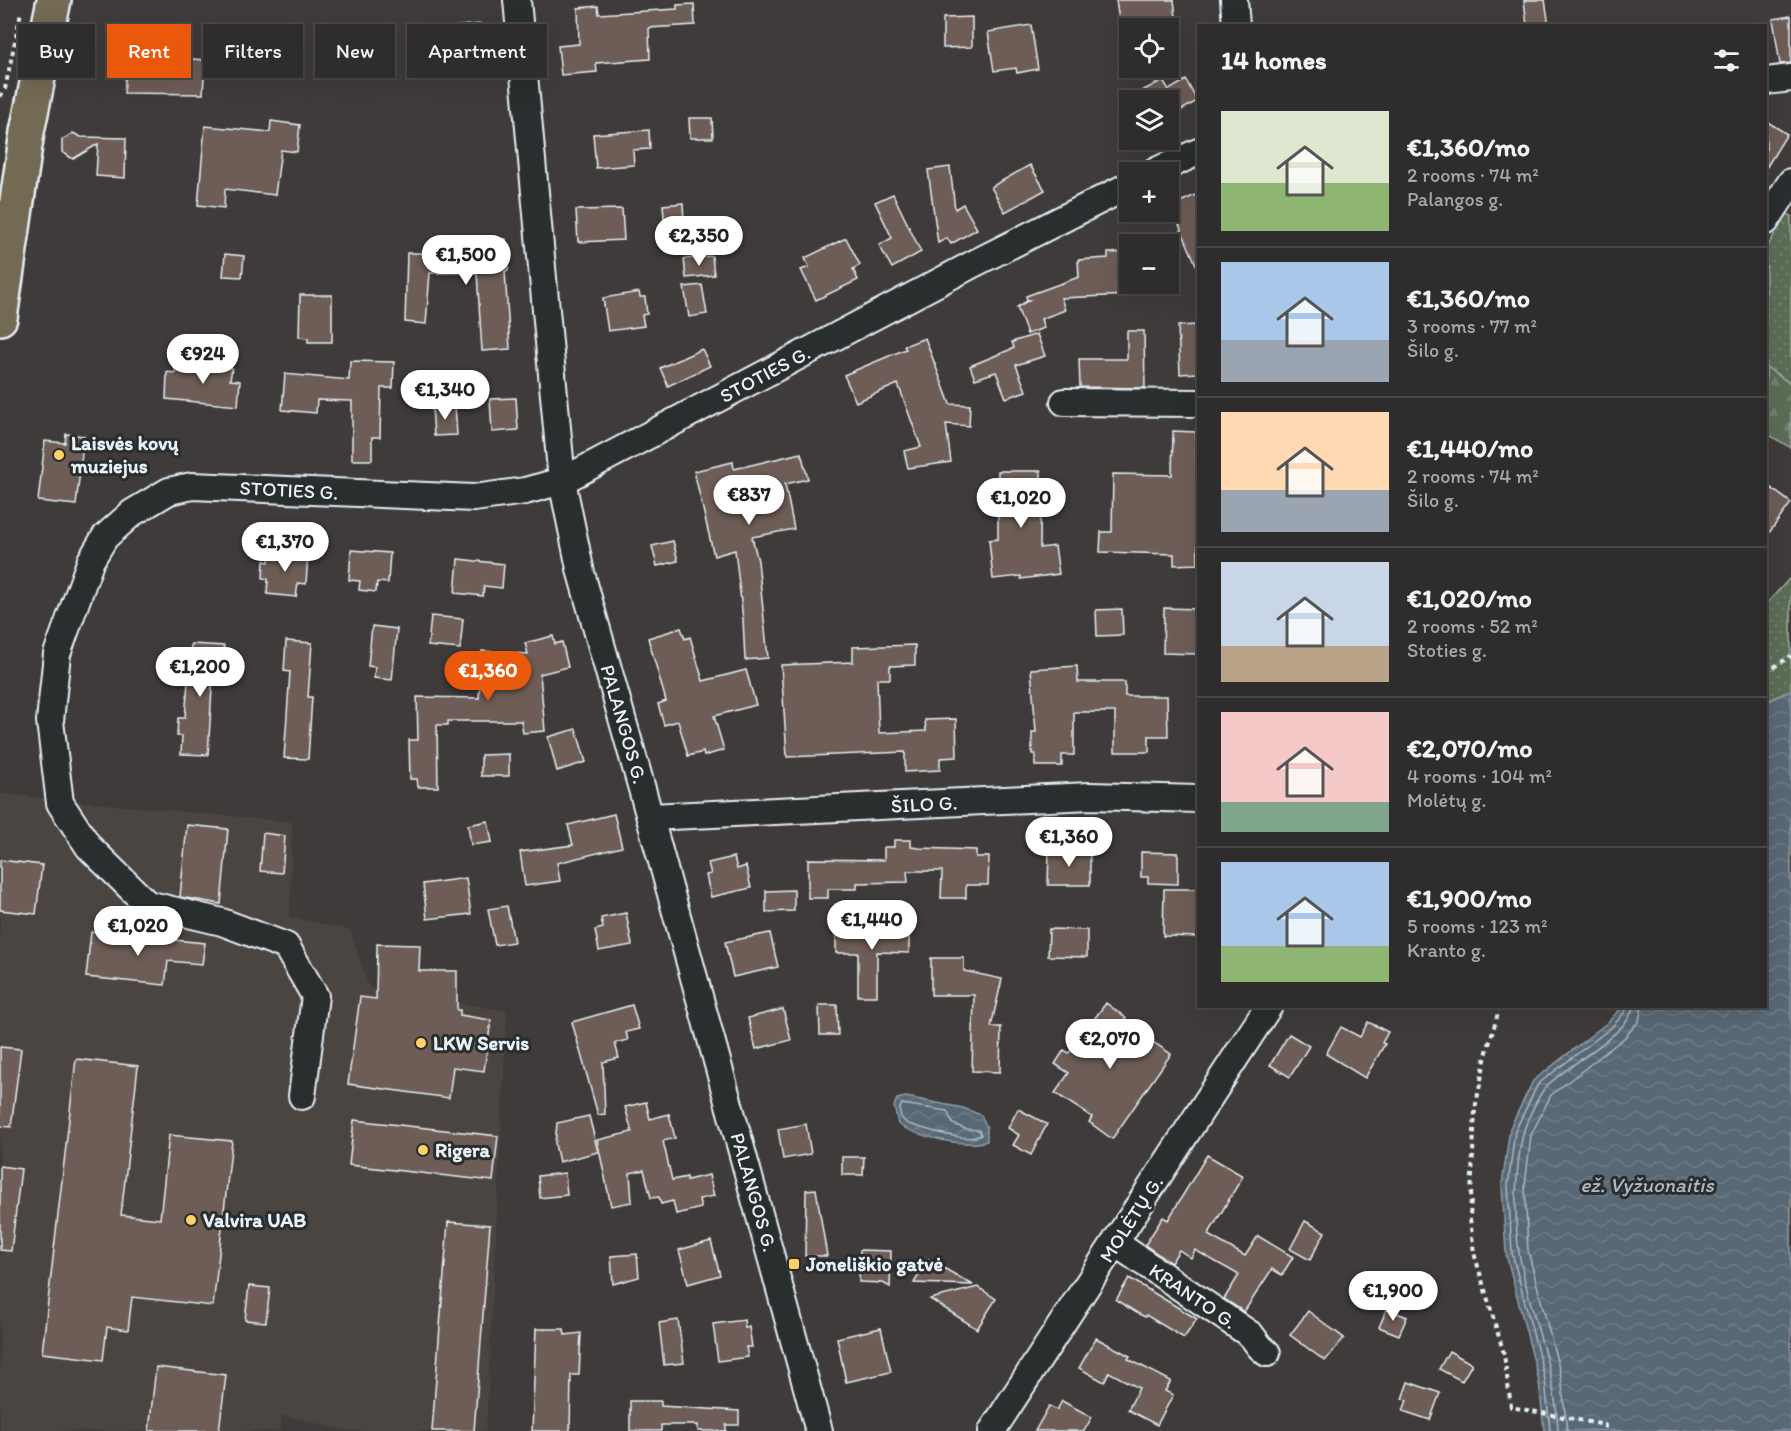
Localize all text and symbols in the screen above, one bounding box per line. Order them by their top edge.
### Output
map controls [1119,18,1179,294]
button: locate [1119,18,1179,78]
chip: Buy [18,24,95,78]
chip: Rent [107,24,191,78]
chip: Filters [203,24,303,78]
chip: New [315,24,395,78]
chip: Apartment [407,24,547,78]
text: 14 homes [1221,44,1327,76]
icon: filters [1710,44,1743,77]
button: layers [1119,90,1179,150]
text: €1,360/mo [1407,131,1530,163]
icon: home [1269,135,1341,207]
button: + [1119,162,1179,222]
text: 2 rooms · 74 m² [1407,163,1539,187]
text: Palangos g. [1407,187,1503,211]
pin: €2,350 [650,216,748,267]
text: €2,350 [669,223,729,247]
button: − [1119,234,1179,294]
pin: €1,500 [417,235,515,286]
text: €1,500 [436,242,496,266]
text: €1,360/mo [1407,282,1530,314]
icon: home [1269,286,1341,358]
text: 3 rooms · 77 m² [1407,314,1537,338]
pin: €924 [167,334,239,385]
text: Šilo g. [1407,338,1459,362]
street label: STOTIES G. [716,340,814,408]
text: €924 [181,341,225,365]
pin: €1,340 [396,370,494,421]
text: €1,340 [415,377,475,401]
place label: Laisvės kovų muziejus [70,431,179,479]
text: €1,440/mo [1407,432,1533,464]
icon: home [1269,436,1341,508]
marker: Laisvės kovų muziejus [52,448,66,462]
text: 2 rooms · 74 m² [1407,464,1539,488]
street label: STOTIES G. [239,475,339,505]
pin: €837 [713,475,785,526]
pin: €1,020 [972,478,1070,529]
text: €837 [727,482,771,506]
text: €1,020 [991,485,1051,509]
text: Šilo g. [1407,488,1459,512]
pin: €1,370 [236,522,334,573]
text: €1,370 [256,529,314,553]
text: €1,020/mo [1407,582,1532,614]
icon: home [1269,586,1341,658]
text: 2 rooms · 52 m² [1407,614,1538,638]
text: Stoties g. [1407,638,1487,662]
pin: €1,200 [151,647,249,698]
pin: €1,360 [439,651,537,702]
text: €1,200 [170,654,230,678]
text: €1,360 [458,658,518,682]
street label: PALANGOS G. [596,662,652,786]
text: €2,070/mo [1407,732,1533,764]
icon: home [1269,736,1341,808]
text: 4 rooms · 104 m² [1407,764,1552,788]
text: Molėtų g. [1407,788,1486,812]
street label: ŠILO G. [890,790,958,818]
pin: €1,360 [1020,817,1118,868]
text: €1,360 [1039,824,1099,848]
text: €1,900/mo [1407,882,1532,914]
icon: home [1269,886,1341,958]
pin: €1,440 [823,900,921,951]
pin: €1,020 [89,906,187,957]
text: €1,440 [841,907,903,931]
text: €1,020 [108,913,168,937]
text: 5 rooms · 123 m² [1407,914,1548,938]
text: Kranto g. [1407,938,1486,962]
pin: €2,070 [1061,1019,1159,1070]
text: €2,070 [1079,1026,1141,1050]
place label: LKW Servis [433,1031,529,1055]
marker: LKW Servis [414,1036,428,1050]
street label: PALANGOS G. [726,1130,782,1254]
place label: Rigera [435,1138,490,1163]
marker: Rigera [416,1143,430,1157]
street label: MOLĖTŲ G. [1094,1171,1168,1267]
water label: ež. Vyžuonaitis [1580,1172,1715,1197]
place label: Valvira UAB [203,1208,306,1232]
marker: Valvira UAB [184,1213,198,1227]
place label: Joneliškio gatvė [805,1252,944,1277]
marker: Joneliškio gatvė [787,1257,801,1271]
street label: KRANTO G. [1145,1258,1241,1334]
pin: €1,900 [1344,1271,1442,1322]
text: €1,900 [1363,1278,1423,1302]

